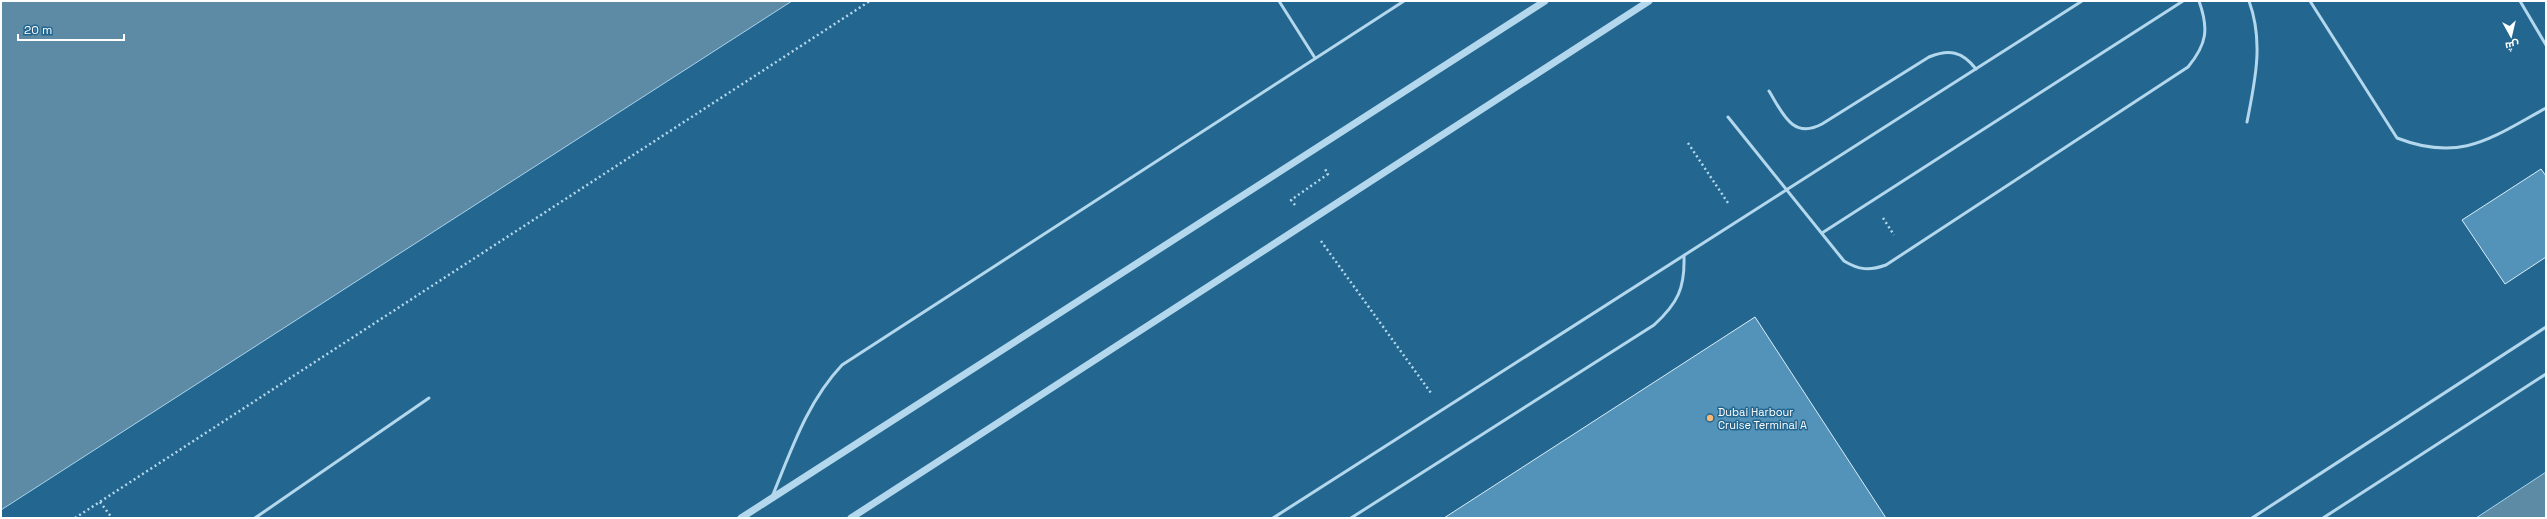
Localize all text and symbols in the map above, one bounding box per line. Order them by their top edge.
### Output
scale bar [18,16,124,42]
north arrow [2491,16,2531,56]
text: 20 m [24,22,52,38]
text: ش [2504,38,2520,54]
place label: Dubai Harbour Cruise Terminal A [1718,405,1807,432]
marker: Dubai Harbour Cruise Terminal A [1705,413,1715,423]

